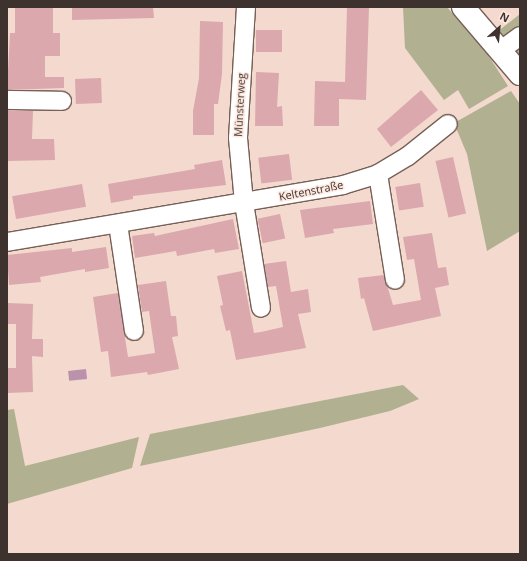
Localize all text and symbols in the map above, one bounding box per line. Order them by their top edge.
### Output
north arrow [479,8,519,48]
text: N [497,8,512,26]
street label: Münsterweg [232,73,248,137]
street label: Keltenstraße [278,178,344,204]

